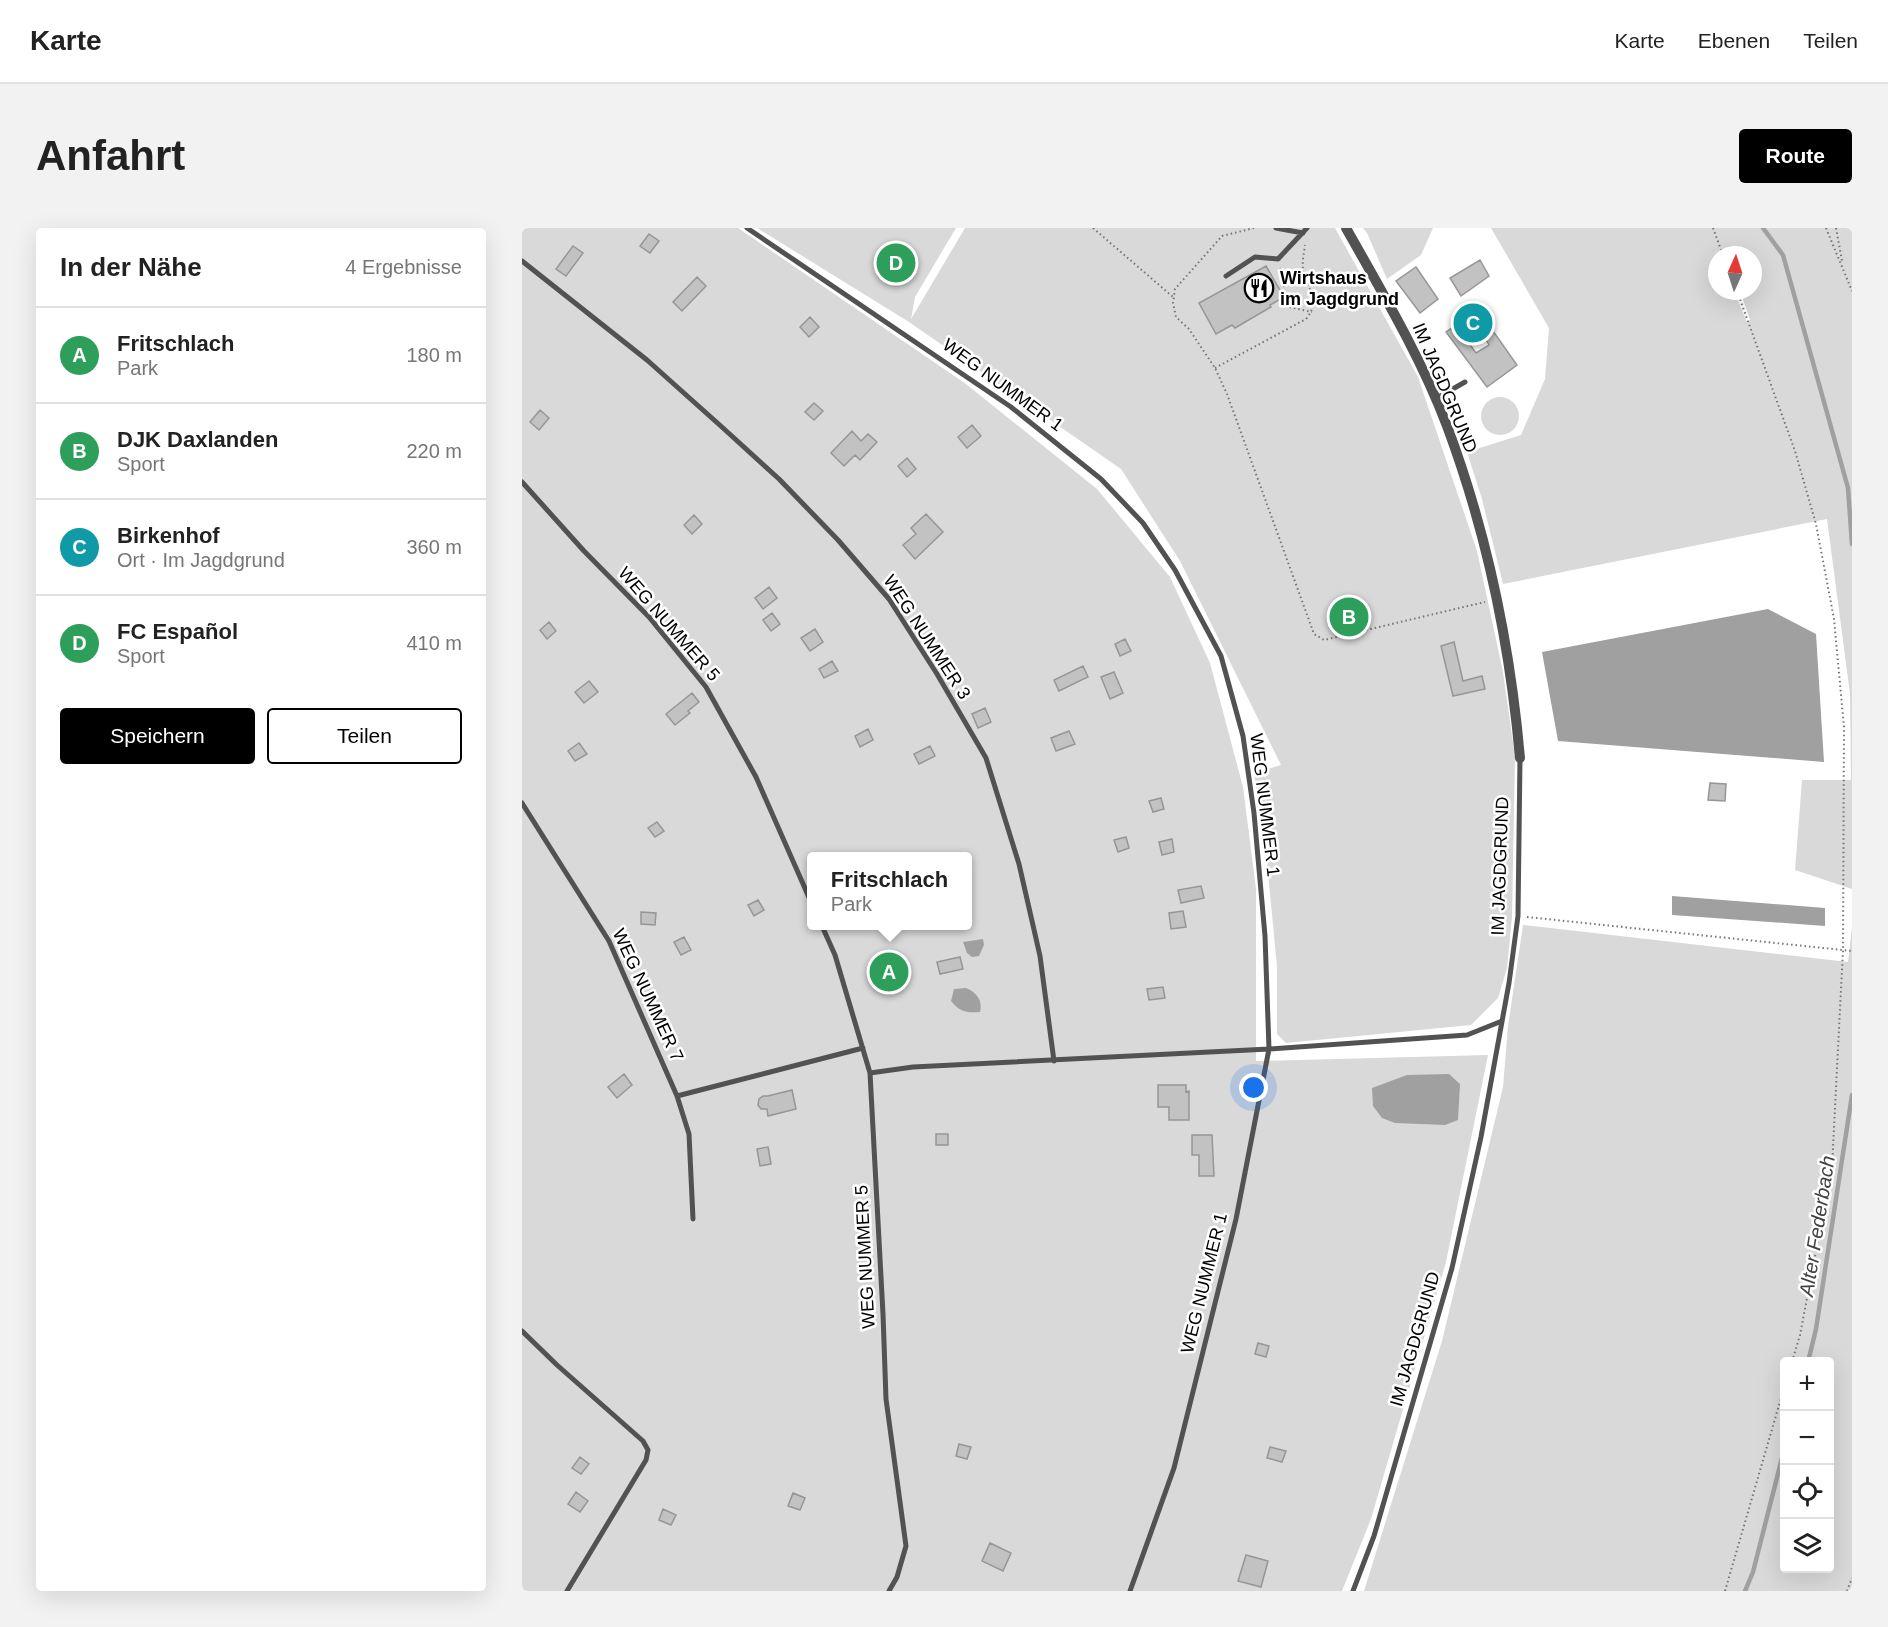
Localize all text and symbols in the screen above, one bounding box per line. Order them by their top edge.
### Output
text: Karte [30,25,102,56]
text: Karte [1615,29,1665,52]
text: Ebenen [1698,29,1770,52]
text: Teilen [1803,29,1858,52]
button: Route [1739,129,1852,183]
text: Anfahrt [36,132,185,179]
pin: D [876,240,916,285]
north arrow [1708,246,1762,300]
text: In der Nähe [60,252,202,282]
text: 4 Ergebnisse [345,256,462,278]
place label: Wirtshaus im Jagdgrund [1280,268,1399,309]
restaurant icon: Wirtshaus im Jagdgrund [1243,272,1275,304]
pin: C [1454,300,1492,346]
street label: IM JAGDGRUND [1409,320,1481,456]
text: Fritschlach [117,331,234,356]
street label: WEG NUMMER 1 [939,335,1067,435]
text: A [72,344,87,366]
text: 180 m [406,344,462,366]
text: Park [117,357,158,379]
text: DJK Daxlanden [117,427,278,452]
text: B [72,440,87,462]
text: 220 m [406,440,462,462]
text: Sport [117,453,165,475]
text: Birkenhof [117,523,220,548]
text: C [72,536,87,558]
text: 360 m [406,536,462,558]
text: Ort · Im Jagdgrund [117,549,285,571]
street label: WEG NUMMER 5 [614,563,724,685]
street label: WEG NUMMER 3 [879,571,975,703]
pin: B [1330,594,1368,640]
text: FC Español [117,619,238,644]
text: D [72,632,87,654]
text: 410 m [406,632,462,654]
text: Sport [117,645,165,667]
button: Speichern [60,708,255,764]
button: Teilen [267,708,462,764]
street label: WEG NUMMER 1 [1246,732,1284,878]
street label: IM JAGDGRUND [1488,796,1512,936]
popup [807,852,972,930]
text: Fritschlach [831,867,948,892]
text: Park [831,893,872,915]
street label: WEG NUMMER 7 [609,926,687,1064]
pin: A [870,950,908,994]
your location [1239,1073,1268,1102]
water label: Alter Federbach [1795,1154,1839,1299]
street label: WEG NUMMER 5 [851,1185,879,1329]
street label: WEG NUMMER 1 [1177,1211,1231,1355]
street label: IM JAGDGRUND [1386,1269,1444,1409]
map controls [1780,1357,1834,1573]
button: + [1780,1357,1834,1411]
button: − [1780,1411,1834,1465]
button: locate [1780,1465,1834,1519]
button: layers [1780,1519,1834,1573]

